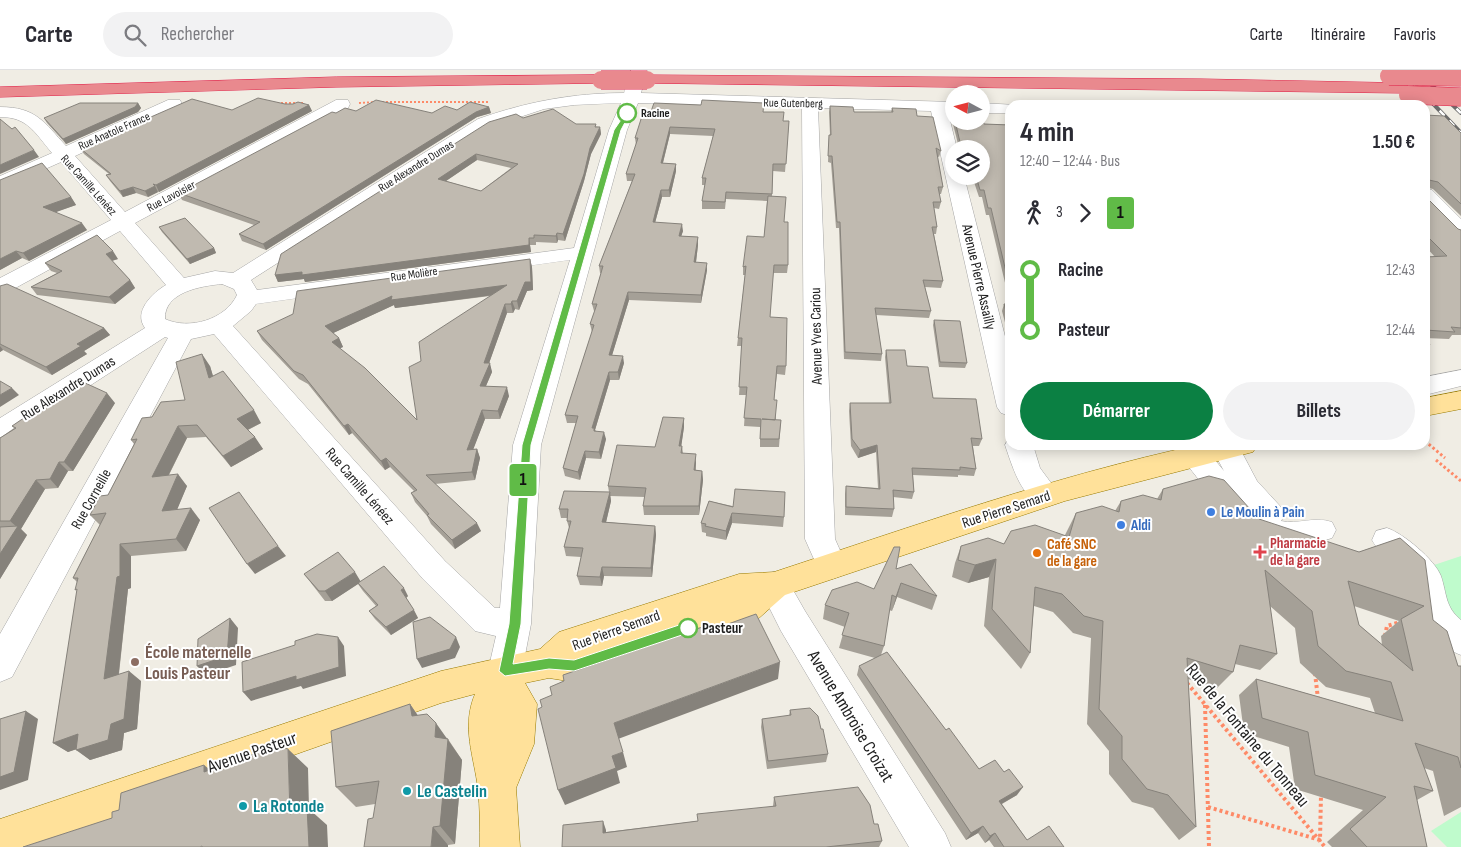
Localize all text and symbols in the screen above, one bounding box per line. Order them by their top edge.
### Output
search box [103,12,453,57]
text: Carte [25,20,73,49]
icon: search [121,21,149,49]
text: Rechercher [161,23,234,46]
text: Carte [1249,24,1283,45]
text: Itinéraire [1311,24,1365,45]
text: Favoris [1393,24,1436,45]
north arrow [945,85,990,130]
map controls [945,85,990,185]
street label: Rue Gutenberg [763,95,823,112]
marker: Racine [617,103,637,123]
place label: Racine [641,106,670,121]
street label: Rue Anatole France [76,109,153,154]
text: 4 min [1020,116,1074,149]
text: 1.50 € [1373,131,1415,154]
street label: Rue Alexandre Dumas [376,137,457,196]
button: layers [945,140,990,185]
street label: Rue Camille Lénéez [57,152,120,219]
text: 12:40 – 12:44 · Bus [1020,152,1120,171]
street label: Rue Lavoisier [144,177,199,215]
icon: walk [1020,199,1048,227]
icon: forward [1071,199,1099,227]
text: 1 [1117,202,1124,223]
text: 3 [1056,203,1063,222]
street label: Avenue Pierre Assailly [957,221,1000,332]
text: Racine [1058,259,1103,282]
text: 12:43 [1386,261,1415,280]
street label: Rue Molière [390,264,439,285]
street label: Avenue Yves Cariou [806,287,827,386]
text: Pasteur [1058,319,1110,342]
text: 12:44 [1386,321,1415,340]
street label: Rue Alexandre Dumas [18,352,119,425]
button: Démarrer [1020,382,1213,440]
button: Billets [1223,382,1415,440]
street label: Rue Camille Lénéez [321,444,399,529]
line badge: 1 [507,464,539,496]
street label: Rue Corneille [67,466,116,533]
text: 1 [519,469,527,490]
street label: Rue Pierre Semard [960,486,1053,533]
place label: Le Moulin à Pain [1221,503,1304,522]
marker: Le Moulin à Pain [1205,506,1217,518]
place label: Aldi [1130,516,1151,535]
marker: Aldi [1115,519,1127,531]
place label: Pharmacie de la gare [1270,534,1326,570]
place label: Café SNC de la gare [1047,535,1097,571]
marker: Pharmacie de la gare [1254,546,1266,558]
marker: Café SNC de la gare [1031,547,1043,559]
street label: Rue Pierre Semard [570,606,663,655]
marker: Pasteur [678,618,698,638]
place label: Pasteur [702,619,743,638]
place label: École maternelle Louis Pasteur [145,642,251,684]
street label: Avenue Ambroise Croizat [803,646,898,786]
marker: École maternelle Louis Pasteur [129,656,141,668]
street label: Rue de la Fontaine du Tonneau [1182,659,1314,811]
street label: Avenue Pasteur [204,727,300,778]
place label: Le Castelin [417,781,487,802]
marker: Le Castelin [401,785,413,797]
place label: La Rotonde [253,796,324,817]
marker: La Rotonde [237,800,249,812]

